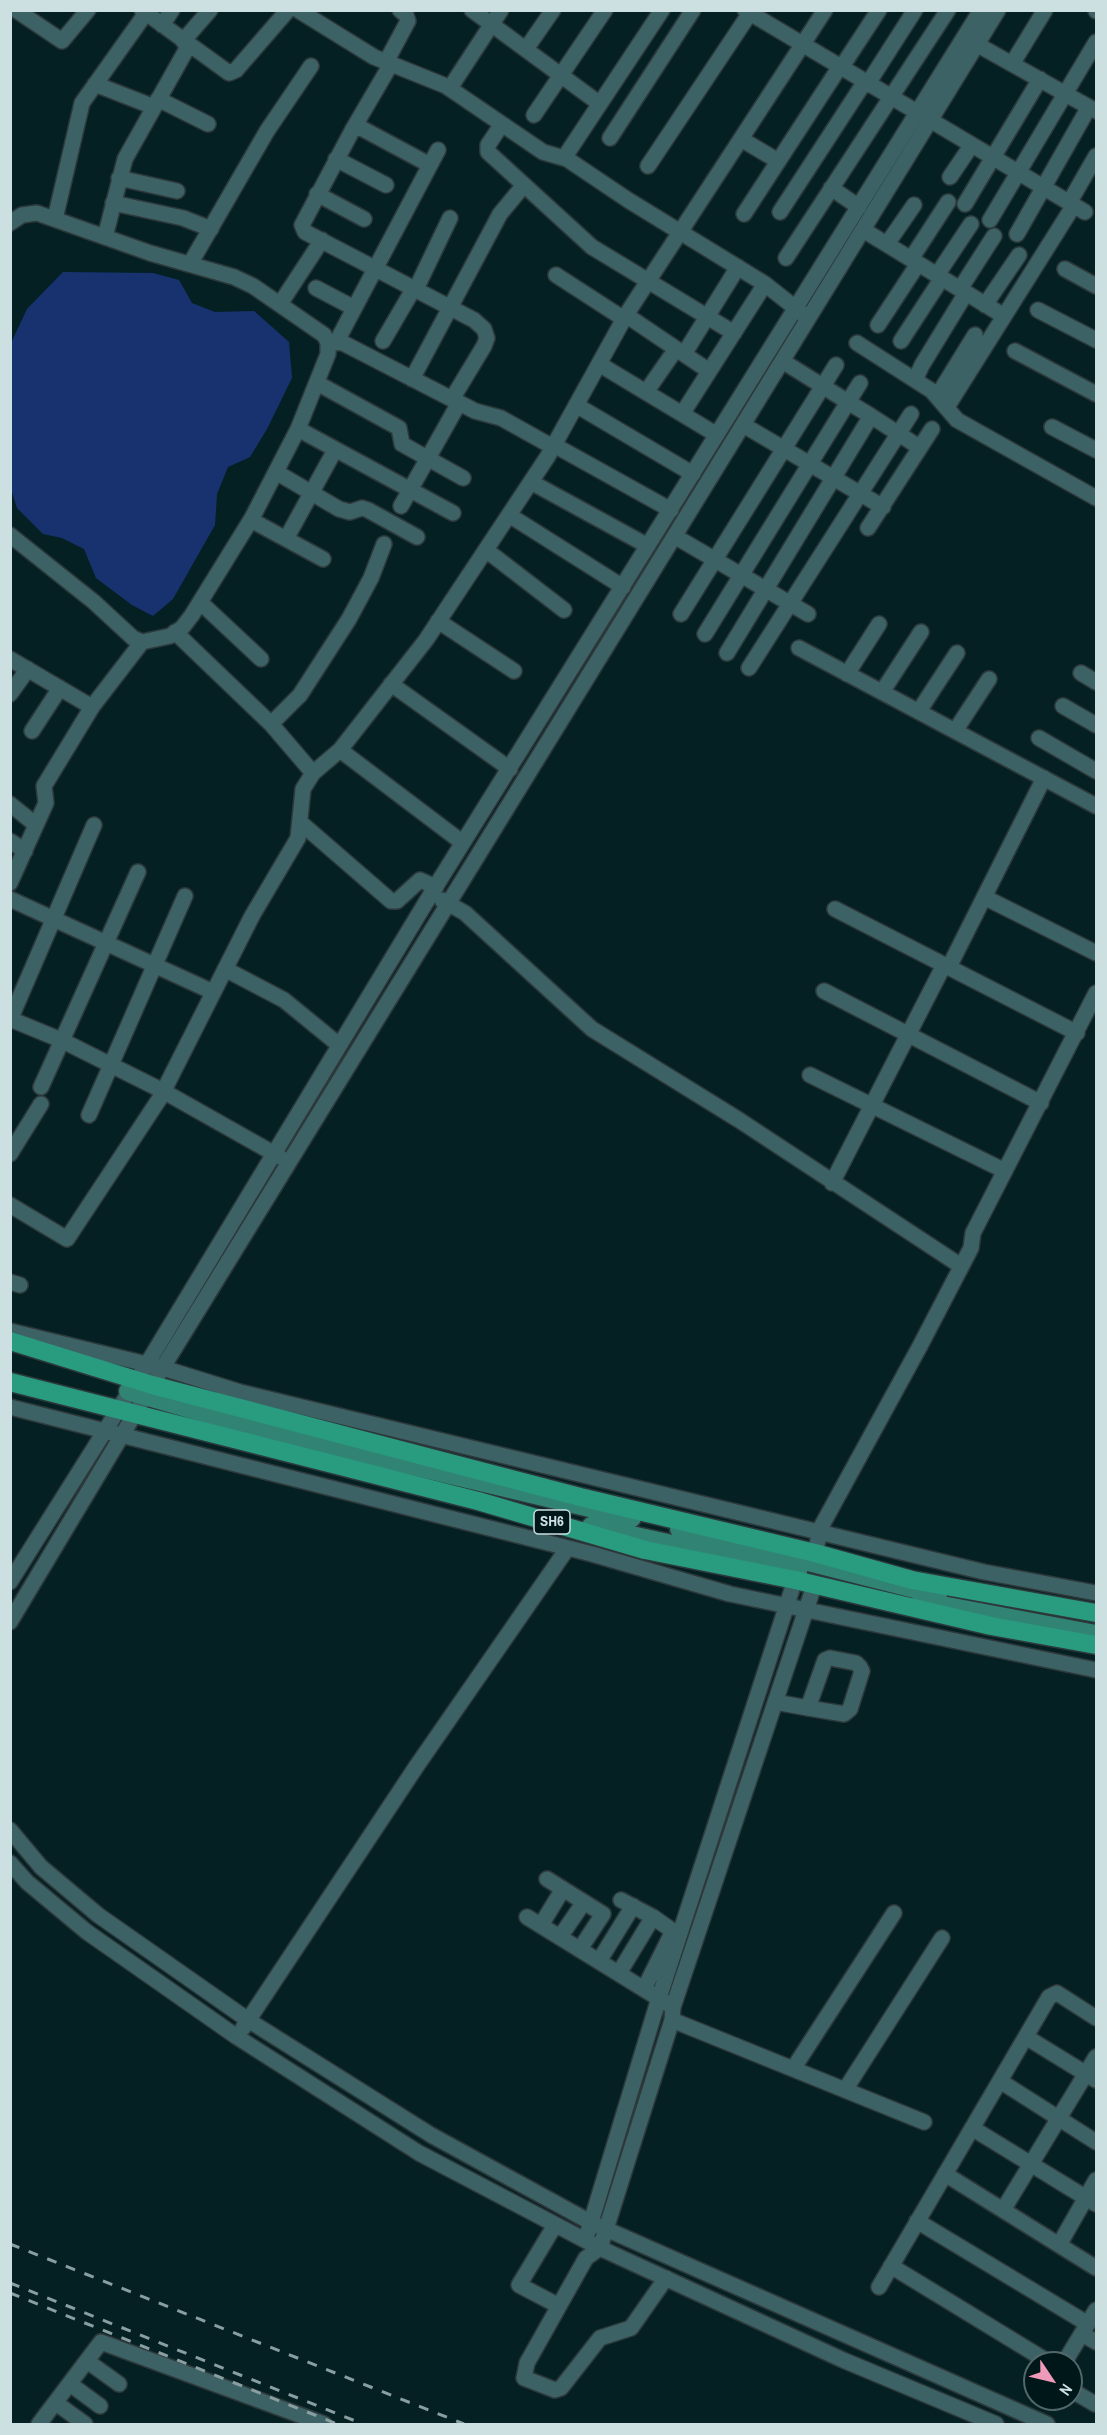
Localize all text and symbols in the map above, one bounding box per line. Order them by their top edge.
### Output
road number: SH6 [534,1510,570,1534]
north arrow [1023,2351,1083,2411]
text: N [1054,2380,1078,2400]

